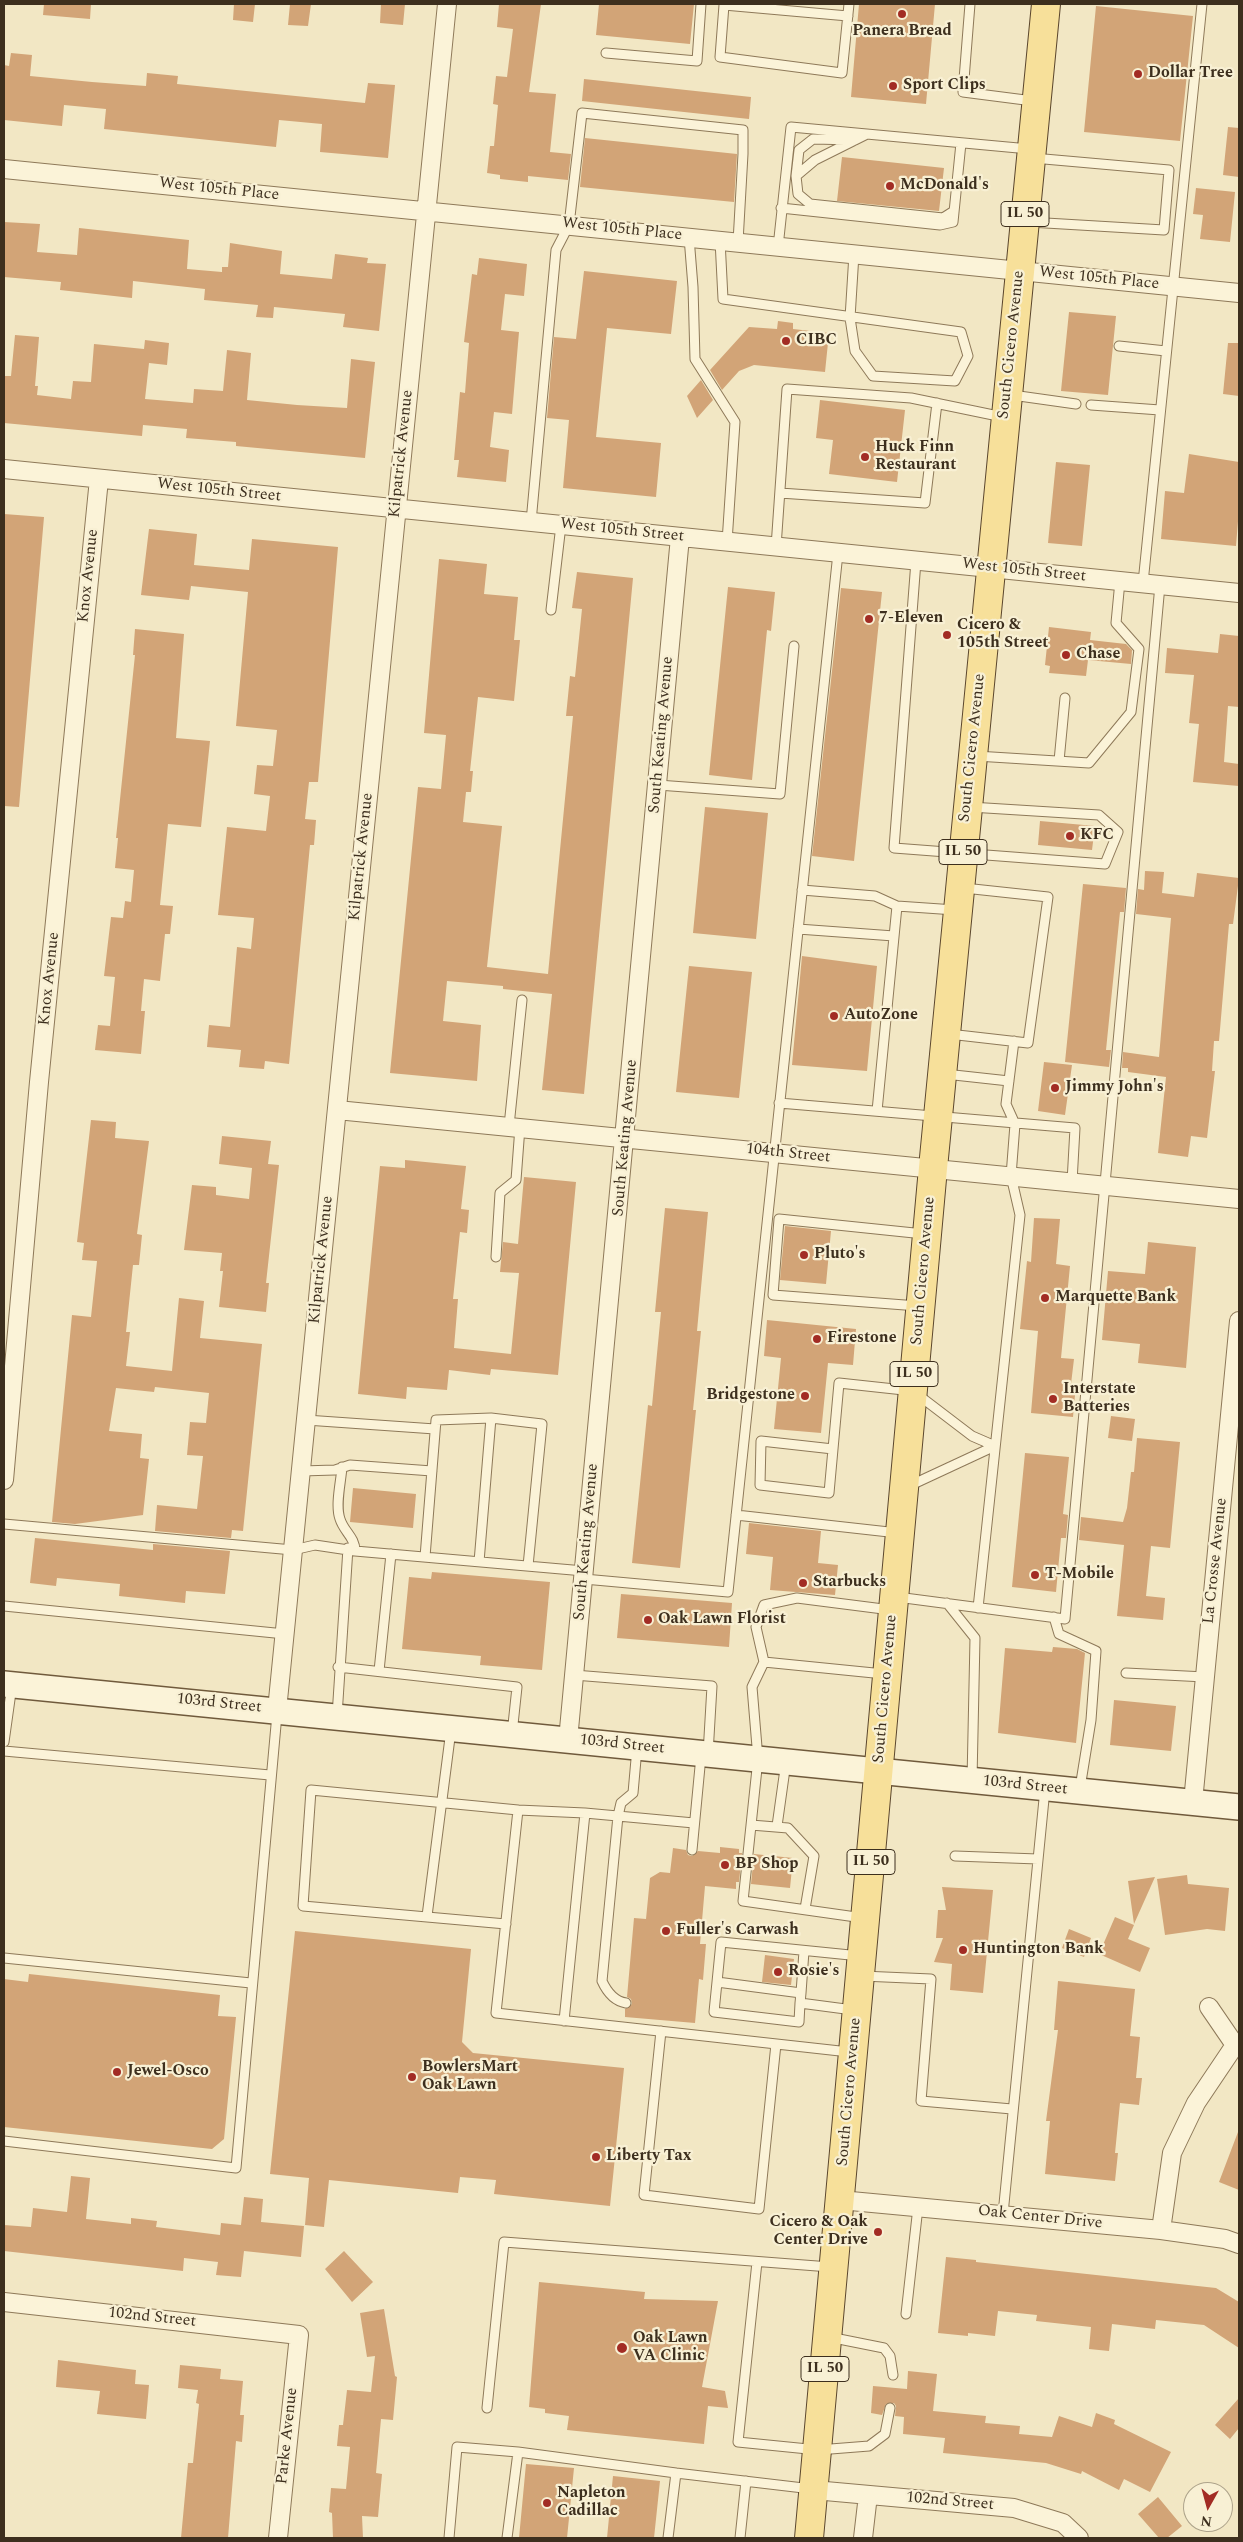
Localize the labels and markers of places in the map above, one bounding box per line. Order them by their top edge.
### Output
marker: Panera Bread [896,8,908,20]
place label: Panera Bread [852,22,952,42]
place label: Dollar Tree [1148,64,1233,84]
marker: Dollar Tree [1132,68,1144,80]
place label: Sport Clips [903,76,986,96]
marker: Sport Clips [887,80,899,92]
place label: McDonald's [900,176,989,196]
marker: McDonald's [884,180,896,192]
place label: CIBC [796,331,837,351]
marker: CIBC [780,335,792,347]
place label: Huck Finn Restaurant [875,438,956,476]
marker: Huck Finn Restaurant [859,451,871,463]
place label: 7-Eleven [879,609,943,629]
marker: 7-Eleven [863,613,875,625]
place label: Cicero & 105th Street [957,616,1048,654]
marker: Cicero & 105th Street [941,629,953,641]
place label: Chase [1076,645,1120,665]
marker: Chase [1060,649,1072,661]
place label: KFC [1080,826,1114,846]
marker: KFC [1064,830,1076,842]
place label: AutoZone [844,1006,918,1026]
marker: AutoZone [828,1010,840,1022]
place label: Jimmy John's [1065,1078,1164,1098]
marker: Jimmy John's [1049,1082,1061,1094]
place label: Pluto's [814,1245,865,1265]
marker: Pluto's [798,1249,810,1261]
place label: Marquette Bank [1055,1288,1176,1308]
marker: Marquette Bank [1039,1292,1051,1304]
place label: Firestone [827,1329,897,1349]
marker: Firestone [811,1333,823,1345]
place label: Interstate Batteries [1063,1380,1136,1418]
place label: Bridgestone [706,1386,795,1406]
marker: Bridgestone [799,1390,811,1402]
marker: Interstate Batteries [1047,1393,1059,1405]
place label: T-Mobile [1045,1565,1114,1585]
marker: T-Mobile [1029,1569,1041,1581]
place label: Starbucks [813,1573,886,1593]
marker: Starbucks [797,1577,809,1589]
place label: Oak Lawn Florist [658,1610,786,1630]
marker: Oak Lawn Florist [642,1614,654,1626]
place label: BP Shop [735,1855,798,1875]
marker: BP Shop [719,1859,731,1871]
place label: Fuller's Carwash [676,1921,799,1941]
marker: Fuller's Carwash [660,1925,672,1937]
place label: Huntington Bank [973,1940,1104,1960]
marker: Huntington Bank [957,1944,969,1956]
place label: Rosie's [788,1962,840,1982]
marker: Rosie's [772,1966,784,1978]
place label: BowlersMart Oak Lawn [422,2058,518,2096]
place label: Jewel-Osco [127,2062,209,2082]
marker: Jewel-Osco [111,2066,123,2078]
marker: BowlersMart Oak Lawn [406,2071,418,2083]
place label: Liberty Tax [606,2147,692,2167]
marker: Liberty Tax [590,2151,602,2163]
place label: Cicero & Oak Center Drive [769,2213,868,2251]
marker: Cicero & Oak Center Drive [872,2226,884,2238]
place label: Oak Lawn VA Clinic [633,2329,708,2367]
marker: Oak Lawn VA Clinic [615,2341,629,2355]
place label: Napleton Cadillac [557,2484,626,2522]
marker: Napleton Cadillac [541,2497,553,2509]

